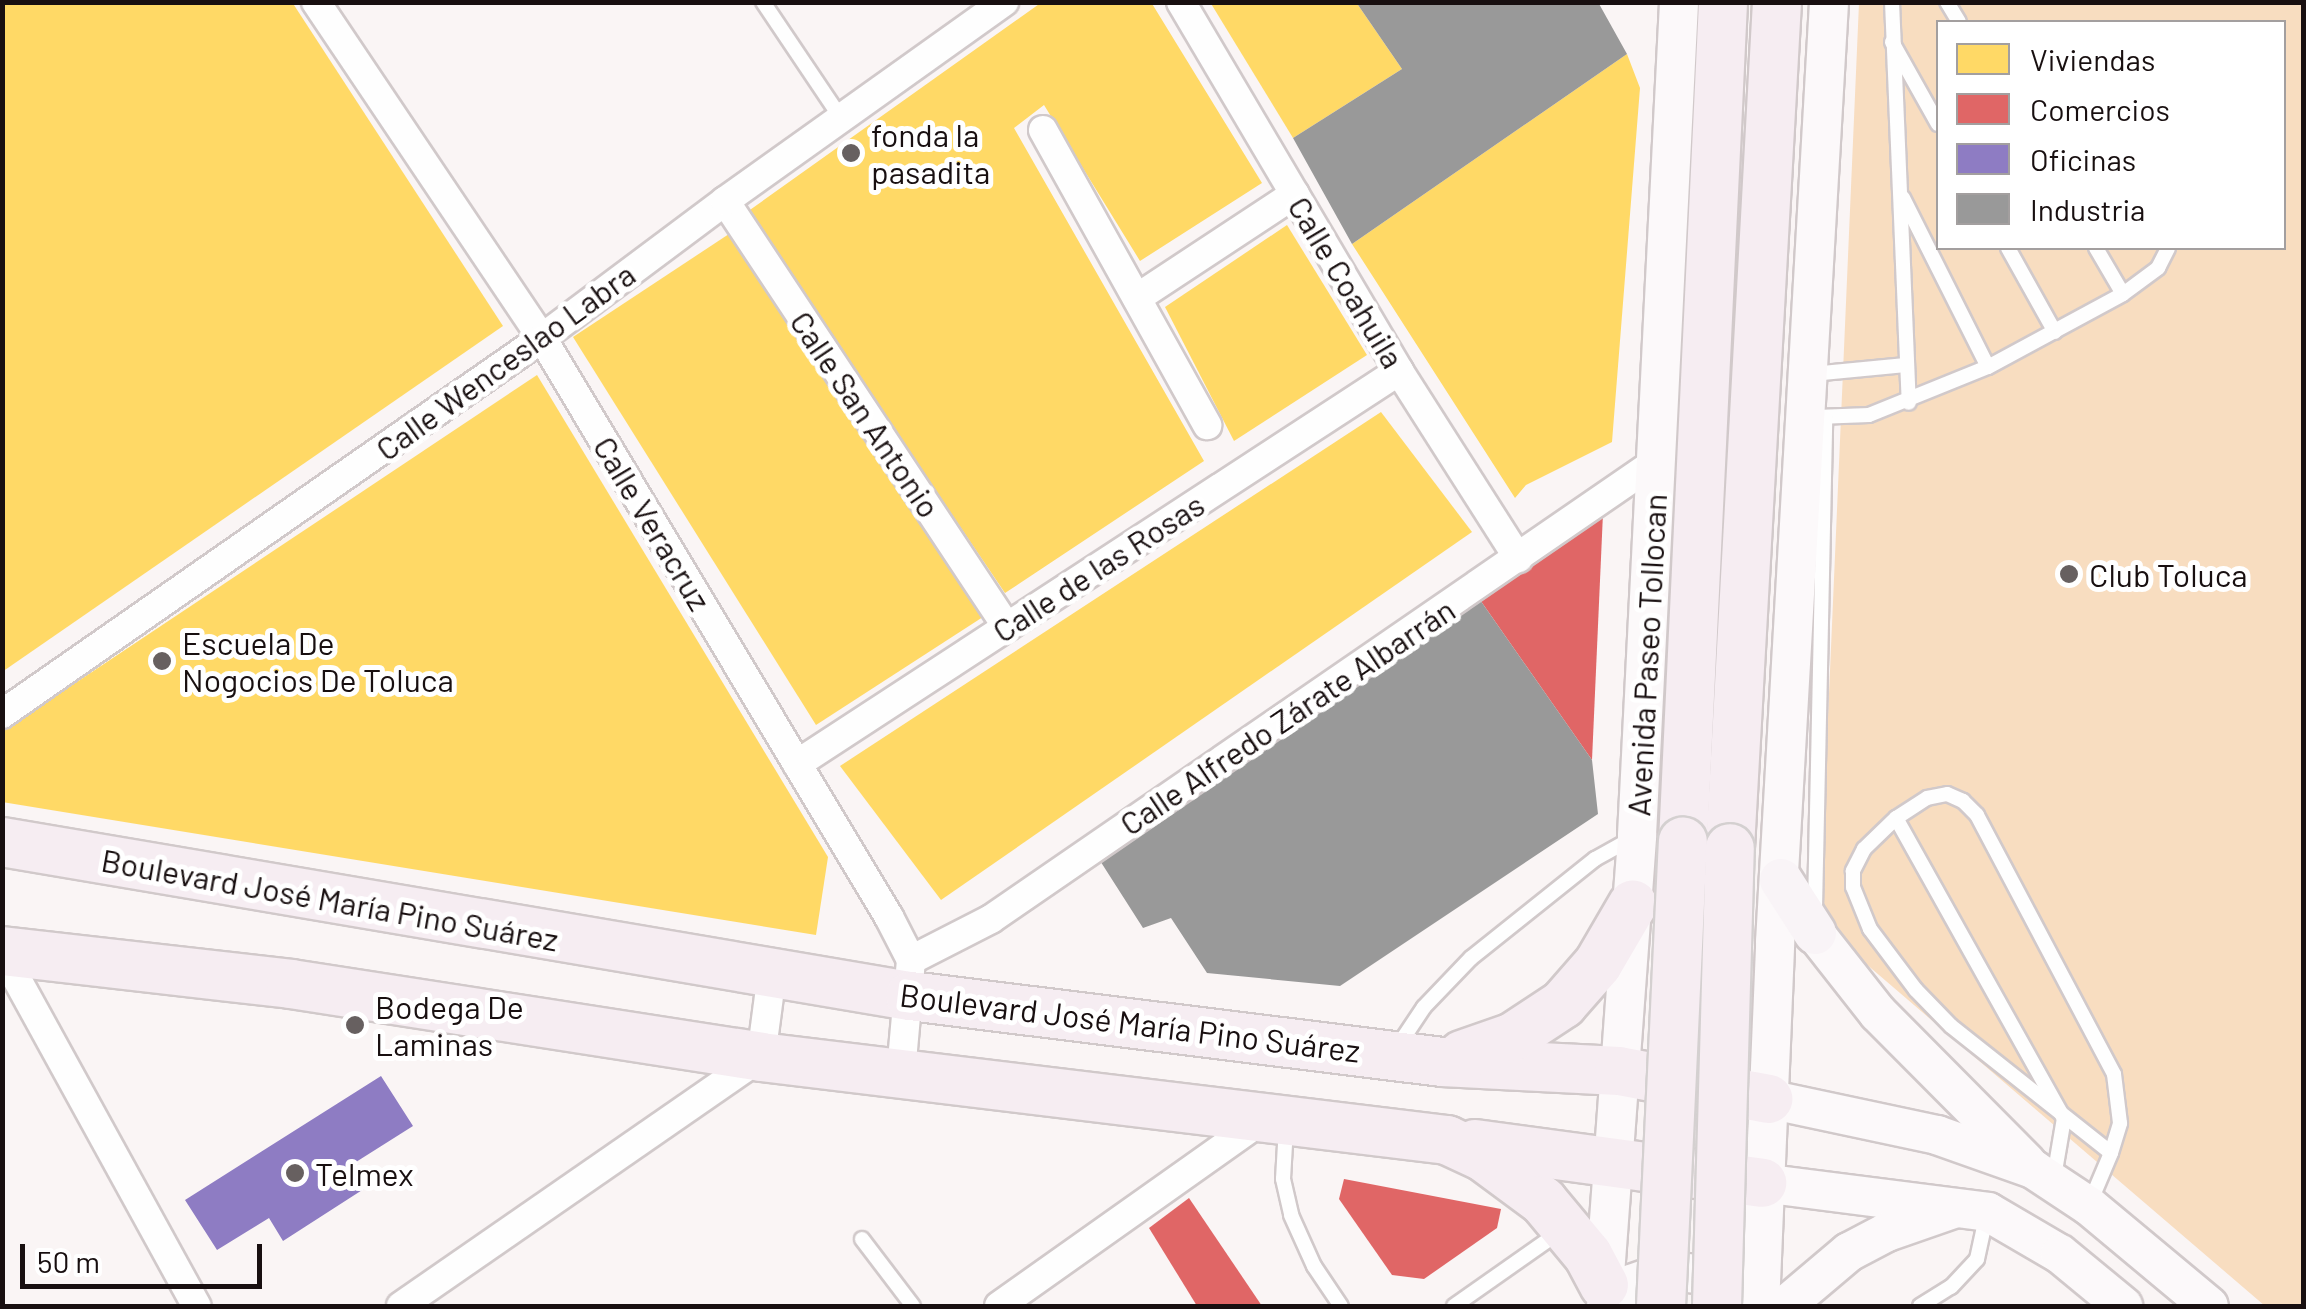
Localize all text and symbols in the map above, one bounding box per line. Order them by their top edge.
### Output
legend [1936,20,2286,250]
text: Viviendas [2030,41,2155,77]
text: Comercios [2030,91,2170,127]
place label: fonda la pasadita [871,116,990,191]
text: Oficinas [2030,141,2136,177]
marker: fonda la pasadita [840,142,862,164]
street label: Calle Coahuila [1281,189,1413,375]
text: Industria [2030,191,2145,227]
street label: Calle Wenceslao Labra [368,254,642,468]
street label: Calle San Antonio [783,304,949,524]
street label: Calle Veracruz [586,429,720,617]
street label: Calle de las Rosas [985,484,1211,650]
street label: Avenida Paseo Tollocan [1618,493,1674,817]
place label: Club Toluca [2089,555,2248,593]
marker: Club Toluca [2058,563,2080,585]
street label: Calle Alfredo Zárate Albarrán [1112,589,1462,843]
place label: Escuela De Nogocios De Toluca [182,624,454,699]
marker: Escuela De Nogocios De Toluca [151,650,173,672]
street label: Boulevard José María Pino Suárez [99,840,561,958]
street label: Boulevard José María Pino Suárez [898,975,1362,1069]
place label: Bodega De Laminas [375,988,524,1063]
marker: Bodega De Laminas [344,1014,366,1036]
place label: Telmex [315,1154,413,1192]
marker: Telmex [284,1162,306,1184]
scale bar [25,1224,268,1286]
text: 50 m [37,1243,100,1279]

